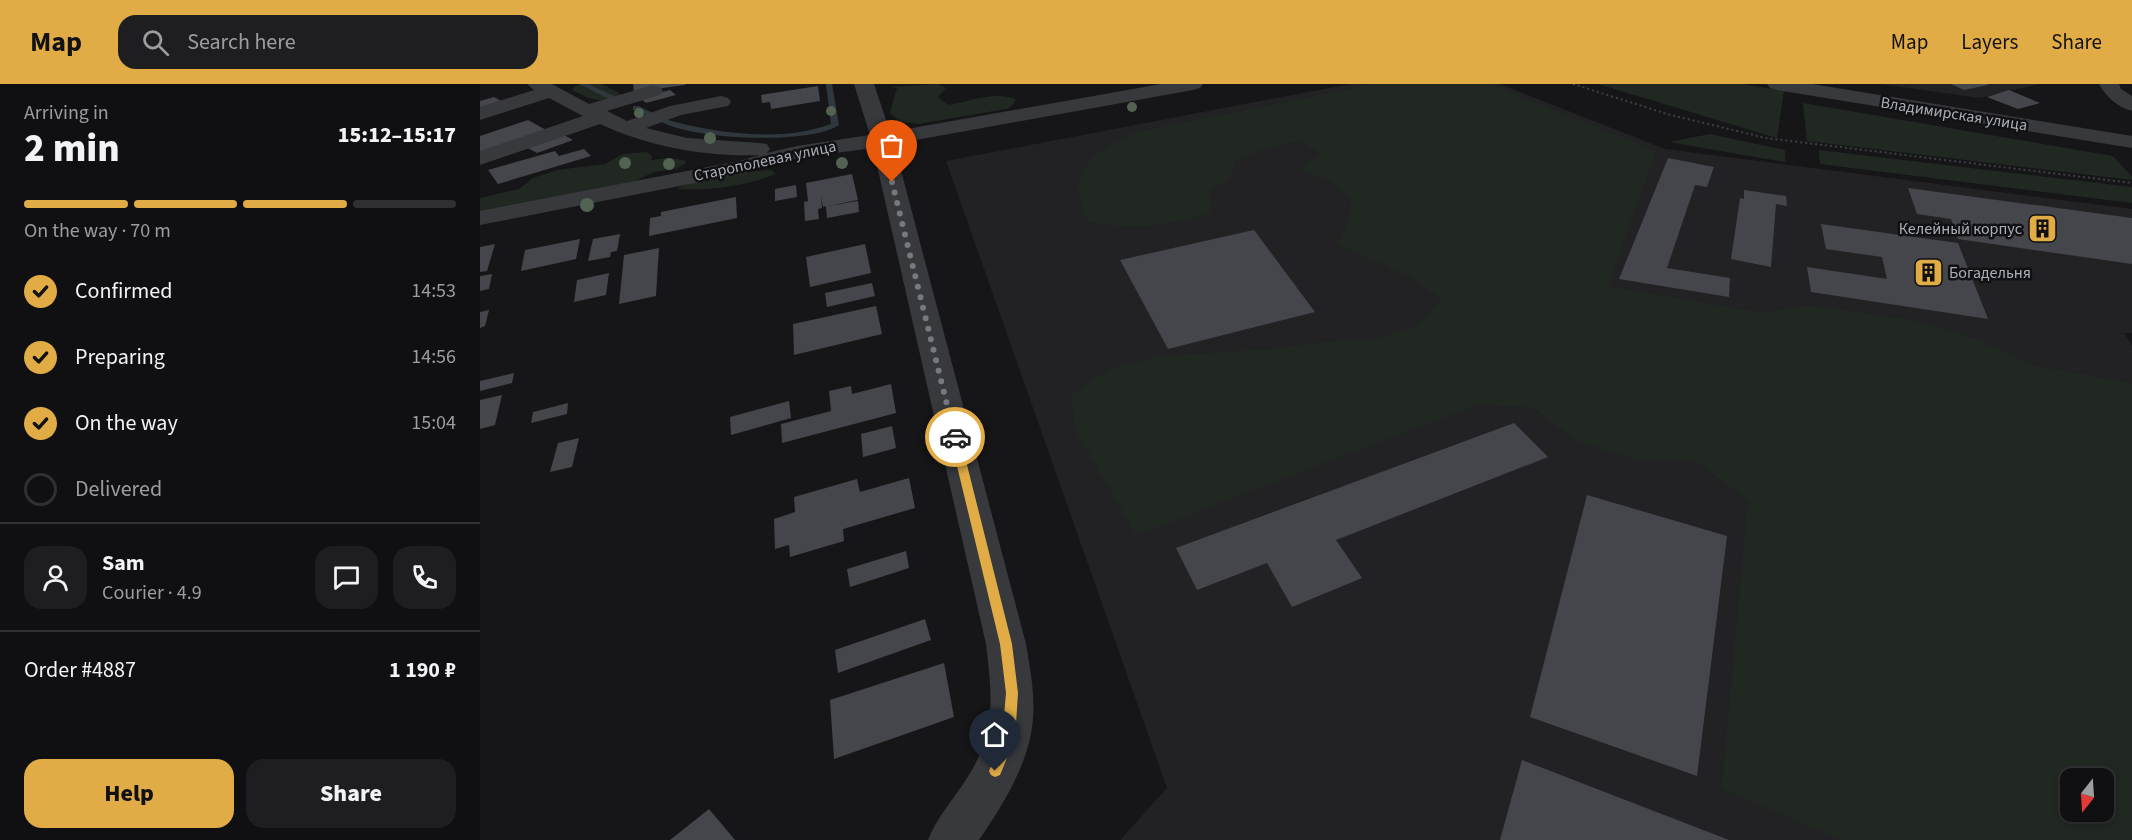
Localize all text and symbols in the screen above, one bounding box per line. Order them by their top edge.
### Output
search box [118,15,538,69]
text: Map [30,22,82,62]
icon: search [139,26,172,59]
text: Search here [187,26,296,58]
text: Map [1891,27,1928,57]
text: Layers [1961,27,2018,57]
text: Share [2051,27,2102,57]
street label: Владимирская улица [1879,92,2029,136]
text: Arriving in [24,99,109,127]
text: 15:12–15:17 [338,119,456,151]
pin [866,120,917,182]
text: 2 min [24,121,120,177]
icon: bag [875,129,908,162]
street label: Старополевая улица [692,135,838,187]
building icon: Келейный корпус [2027,213,2059,245]
text: On the way · 70 m [24,217,171,245]
place label: Келейный корпус [1899,218,2022,240]
building icon: Богадельня [1912,257,1944,289]
place label: Богадельня [1949,262,2031,284]
icon: check [24,275,57,308]
text: Confirmed [75,275,172,307]
text: 14:53 [411,277,456,305]
icon: check [24,341,57,374]
text: Preparing [75,341,165,373]
text: 14:56 [411,343,456,371]
icon: check [24,407,57,440]
text: On the way [75,407,178,439]
courier [925,407,985,467]
text: 15:04 [411,409,456,437]
icon: car [939,421,972,454]
text: Delivered [75,473,162,505]
button: person [24,546,87,609]
button: chat [315,546,378,609]
button: phone [393,546,456,609]
text: Sam [102,547,145,579]
text: Courier · 4.9 [102,579,202,607]
text: Order #4887 [24,654,136,686]
text: 1 190 ₽ [389,654,456,686]
pin [969,709,1020,771]
icon: home [978,718,1011,751]
button: Help [24,759,234,828]
button: Share [246,759,456,828]
north arrow [2060,768,2114,822]
map controls [2060,768,2114,822]

